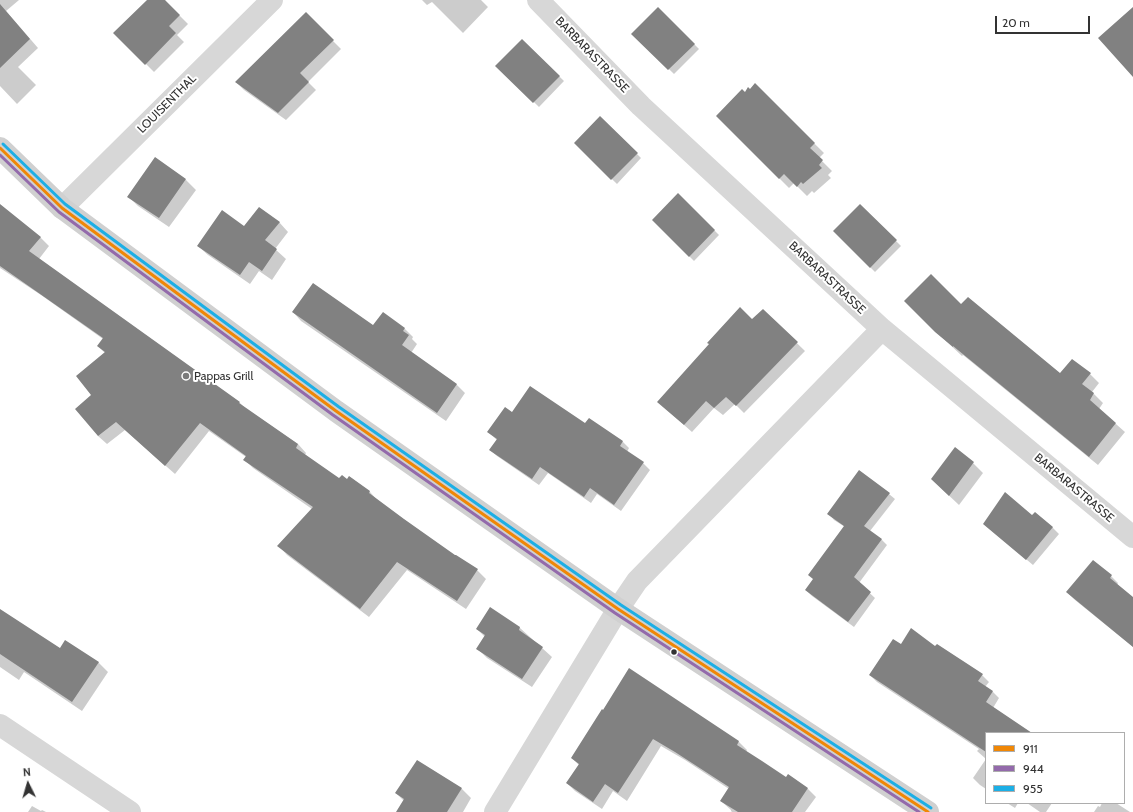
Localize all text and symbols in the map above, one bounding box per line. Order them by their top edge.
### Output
scale bar [997,8,1092,34]
street label: BARBARASTRASSE [552,14,632,96]
text: 20 m [1002,15,1030,30]
street label: LOUISENTHAL [135,72,199,136]
street label: BARBARASTRASSE [786,239,868,317]
place label: Pappas Grill [194,369,253,383]
marker: Pappas Grill [181,371,191,381]
street label: BARBARASTRASSE [1031,450,1117,526]
unlabelled marker [669,647,679,657]
legend [985,732,1125,804]
text: 911 [1023,741,1038,756]
text: 944 [1023,761,1044,776]
north arrow [8,764,48,804]
text: N [22,765,31,779]
text: 955 [1023,781,1043,796]

